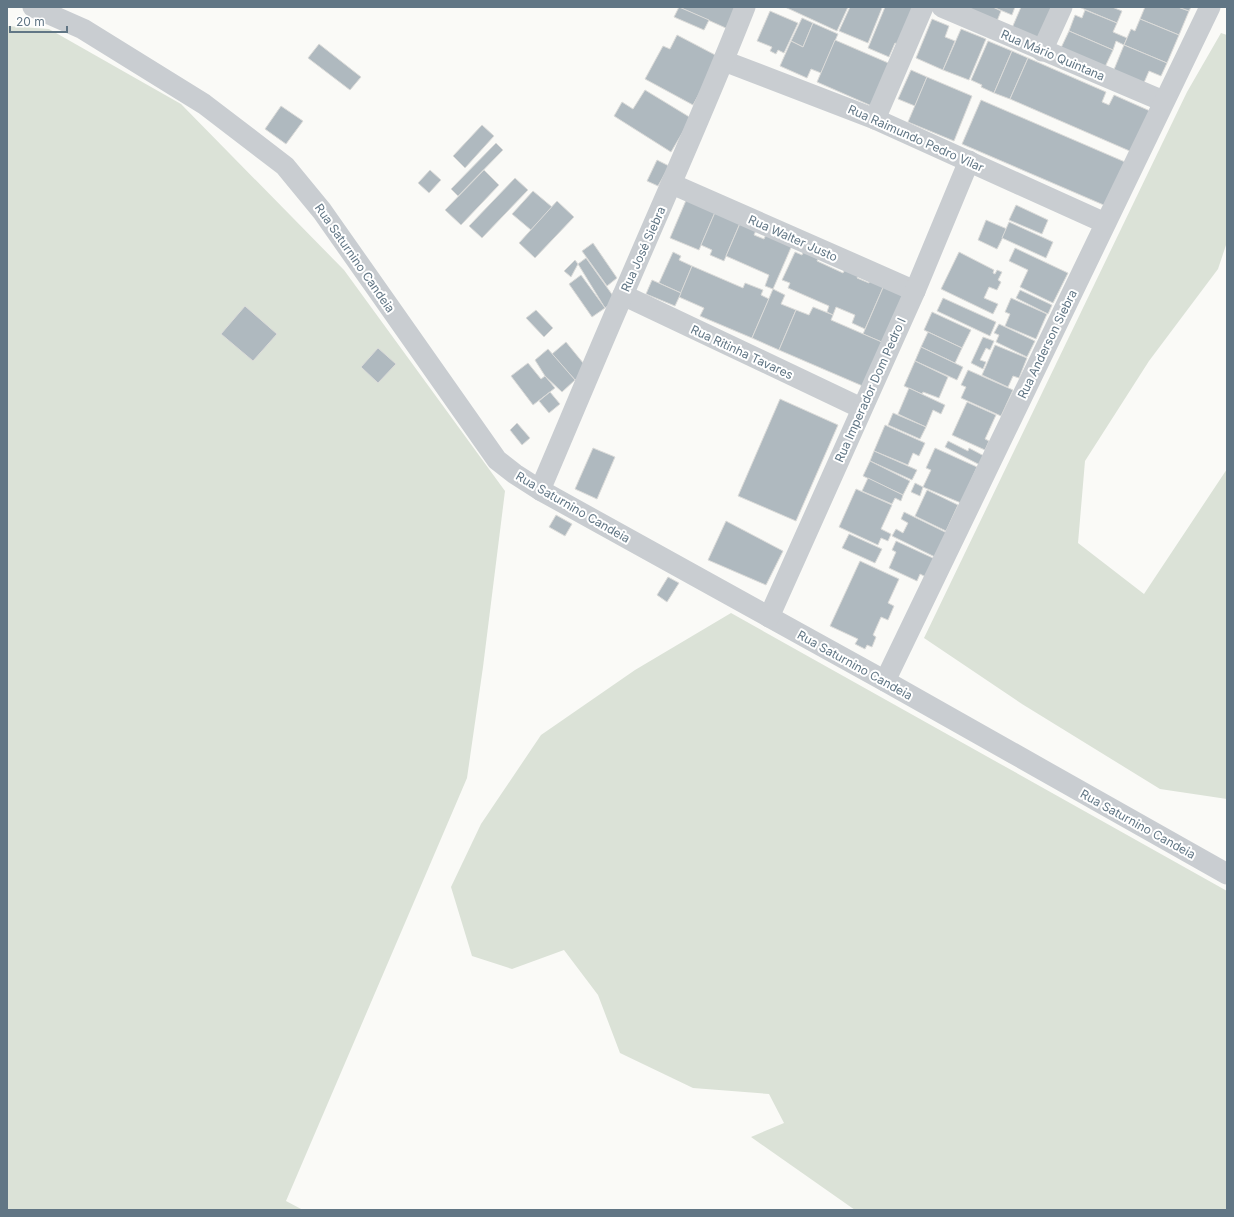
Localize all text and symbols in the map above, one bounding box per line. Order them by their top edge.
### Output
scale bar [10,8,67,34]
text: 20 m [16,14,45,29]
street label: Rua Mário Quintana [999,26,1107,84]
street label: Rua Raimundo Pedro Vilar [846,101,987,175]
street label: Rua Saturnino Candeia [312,201,398,315]
street label: Rua José Siebra [617,204,669,294]
street label: Rua Walter Justo [746,212,840,264]
street label: Rua Anderson Siebra [1014,287,1080,401]
street label: Rua Imperador Dom Pedro I [831,315,909,465]
street label: Rua Ritinha Tavares [688,322,796,382]
street label: Rua Saturnino Candeia [513,468,633,546]
street label: Rua Saturnino Candeia [795,627,915,703]
street label: Rua Saturnino Candeia [1078,786,1198,862]

